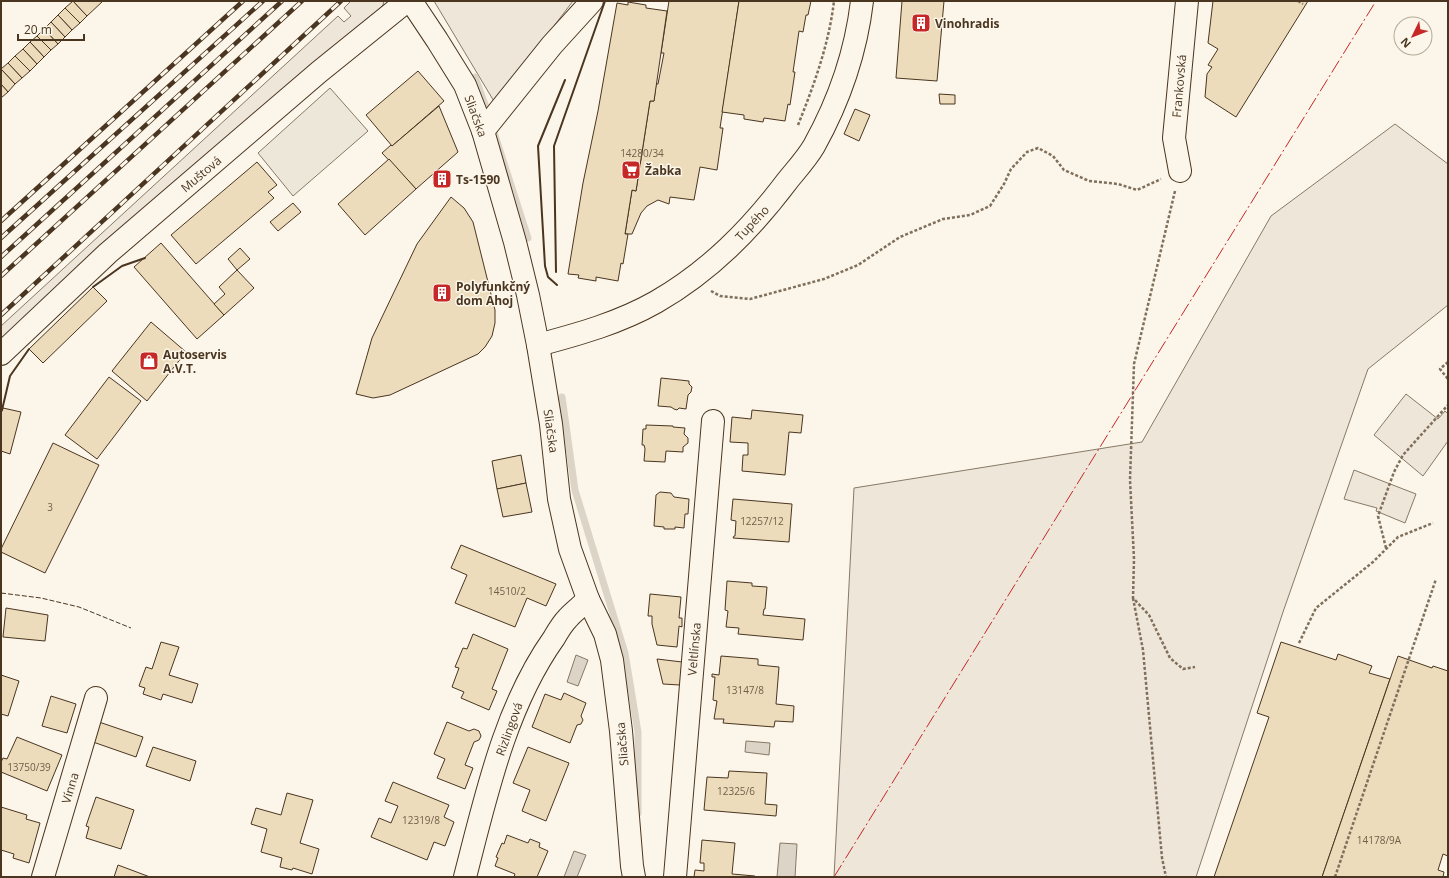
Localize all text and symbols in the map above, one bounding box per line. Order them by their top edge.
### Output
building icon: Vinohradis [910,12,932,34]
place label: Vinohradis [935,15,1000,32]
scale bar [18,16,84,42]
north arrow [1393,16,1433,56]
text: 20 m [24,21,52,38]
text: N [1397,35,1414,52]
street label: Frankovská [1168,54,1190,118]
street label: Sliačska [461,93,491,139]
house number: 14280/34 [620,146,664,160]
street label: Muštová [177,152,225,196]
supermarket icon: Žabka [620,159,642,181]
place label: Žabka [645,162,681,179]
building icon: Ts-1590 [431,168,453,190]
place label: Ts-1590 [456,171,500,188]
street label: Tupého [731,202,773,244]
place label: Polyfunkčný dom Ahoj [456,278,530,309]
building icon: Polyfunkčný dom Ahoj [431,282,453,304]
place label: Autoservis A.V.T. [163,346,227,377]
shop icon: Autoservis A.V.T. [138,350,160,372]
street label: Sliačska [540,408,562,454]
house number: 3 [47,500,53,514]
house number: 12257/12 [740,514,784,528]
house number: 14510/2 [488,584,526,598]
street label: Veltlínska [683,622,705,676]
house number: 13147/8 [726,683,764,697]
street label: Rizlingová [491,700,527,758]
street label: Sliačska [612,721,632,767]
house number: 13750/39 [7,760,51,774]
street label: Vínna [57,770,83,806]
house number: 12325/6 [717,784,755,798]
house number: 12319/8 [402,813,440,827]
house number: 14178/9A [1357,833,1402,847]

